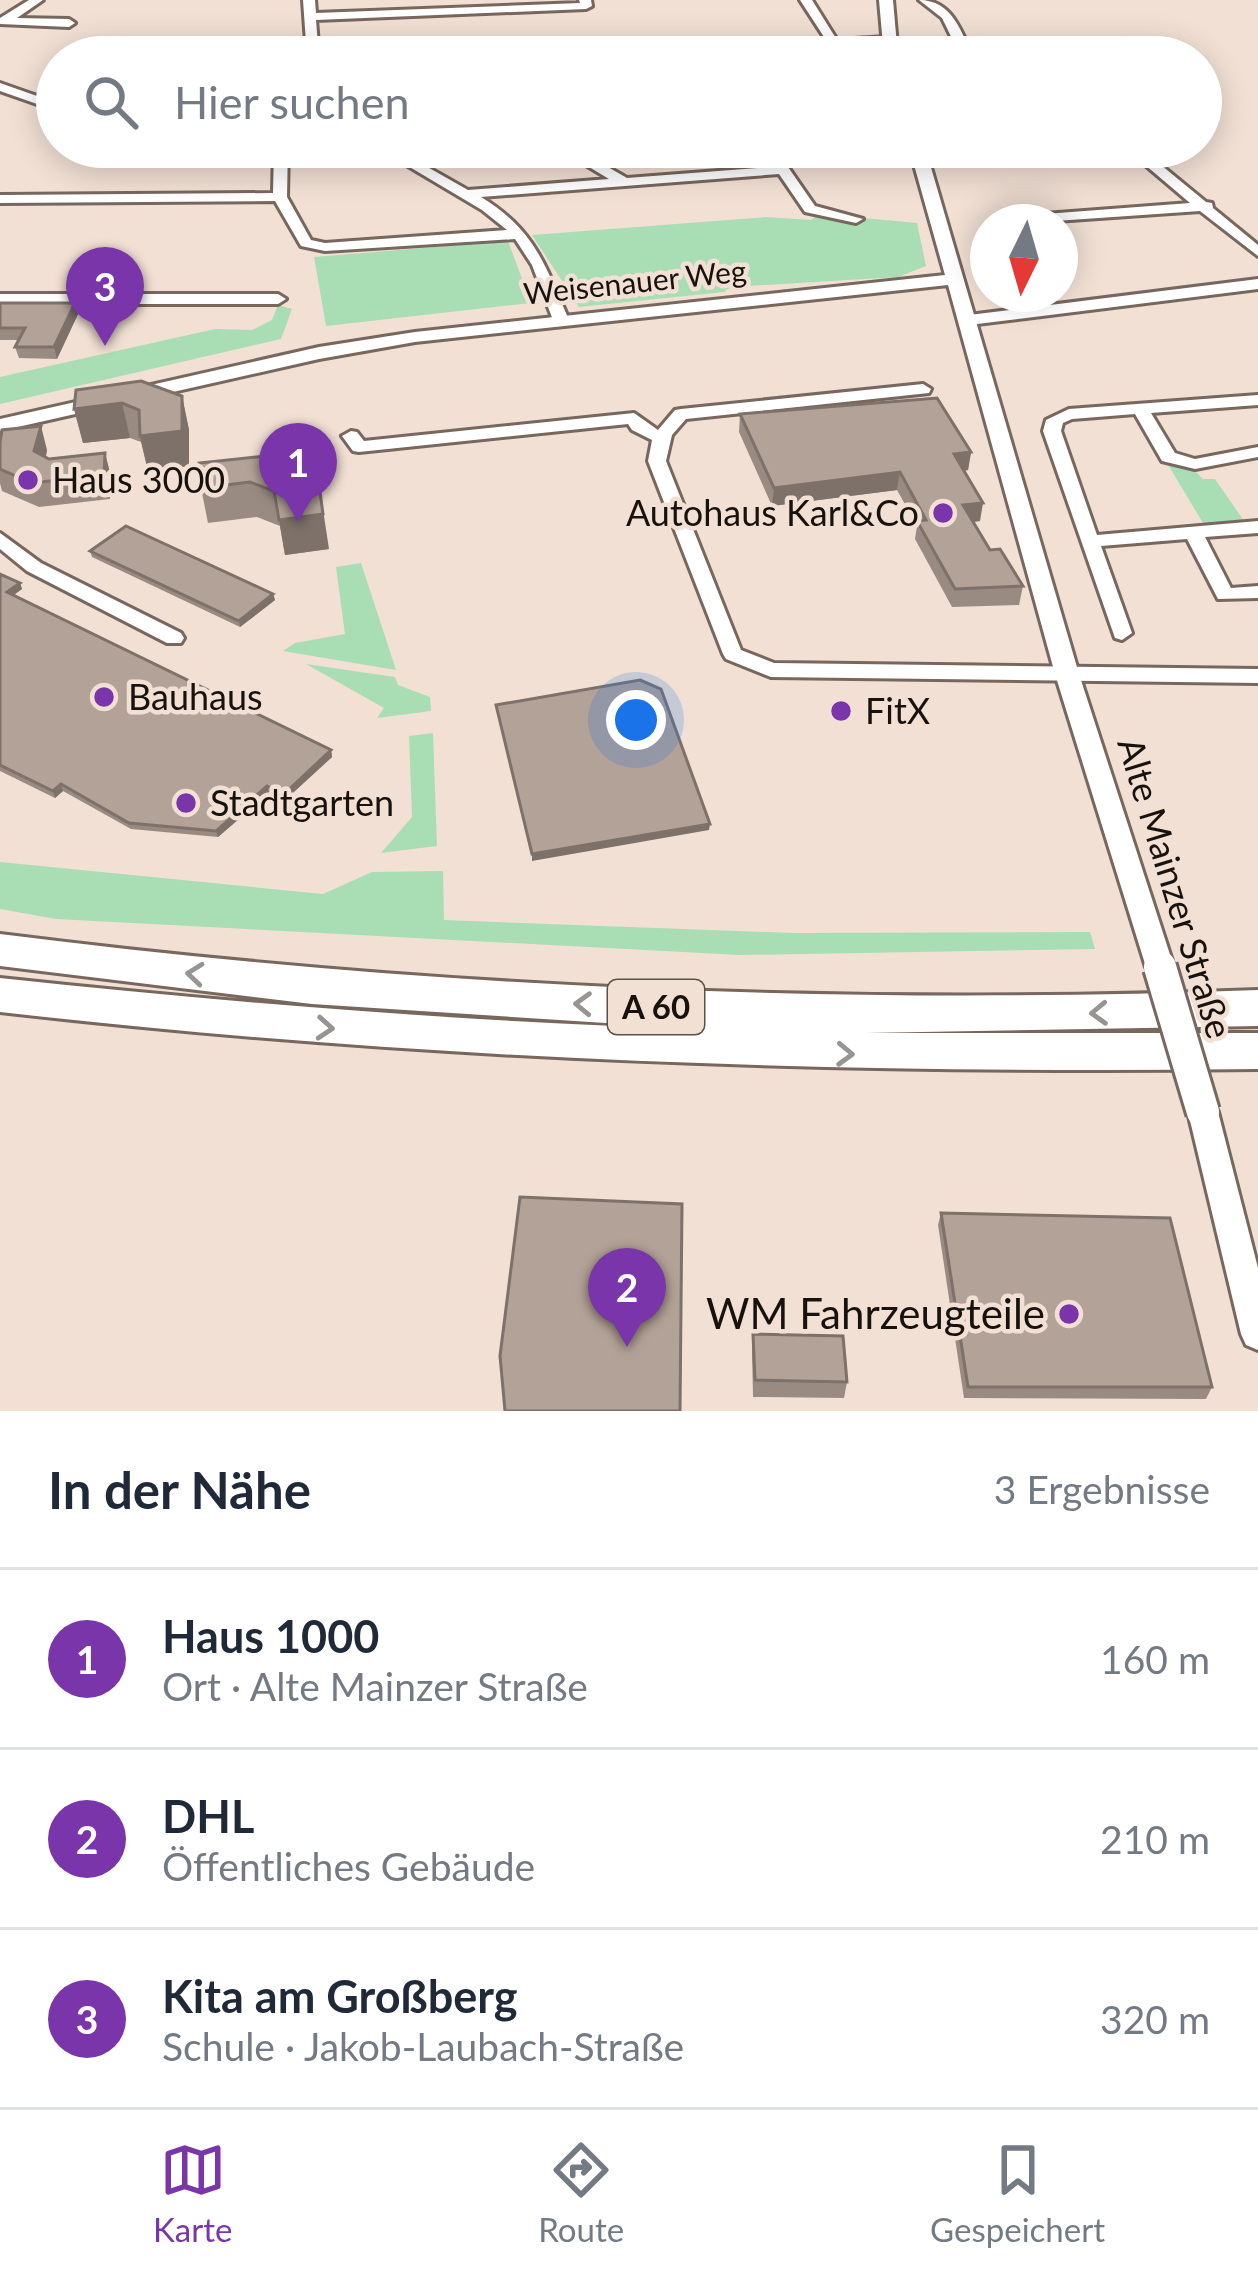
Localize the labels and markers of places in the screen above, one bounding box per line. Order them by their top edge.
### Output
pin: 3 [66,247,144,346]
pin: 1 [259,423,337,522]
place label: Haus 3000 [52,457,225,501]
marker: Haus 3000 [15,467,41,493]
place label: Autohaus Karl&Co [626,490,919,534]
marker: Autohaus Karl&Co [930,500,956,526]
place label: Bauhaus [128,674,263,718]
marker: Bauhaus [91,684,117,710]
place label: FitX [865,688,930,732]
marker: FitX [828,698,854,724]
place label: Stadtgarten [210,780,394,824]
marker: Stadtgarten [173,790,199,816]
pin: 2 [588,1248,666,1347]
place label: WM Fahrzeugteile [706,1288,1045,1338]
marker: WM Fahrzeugteile [1056,1301,1082,1327]

